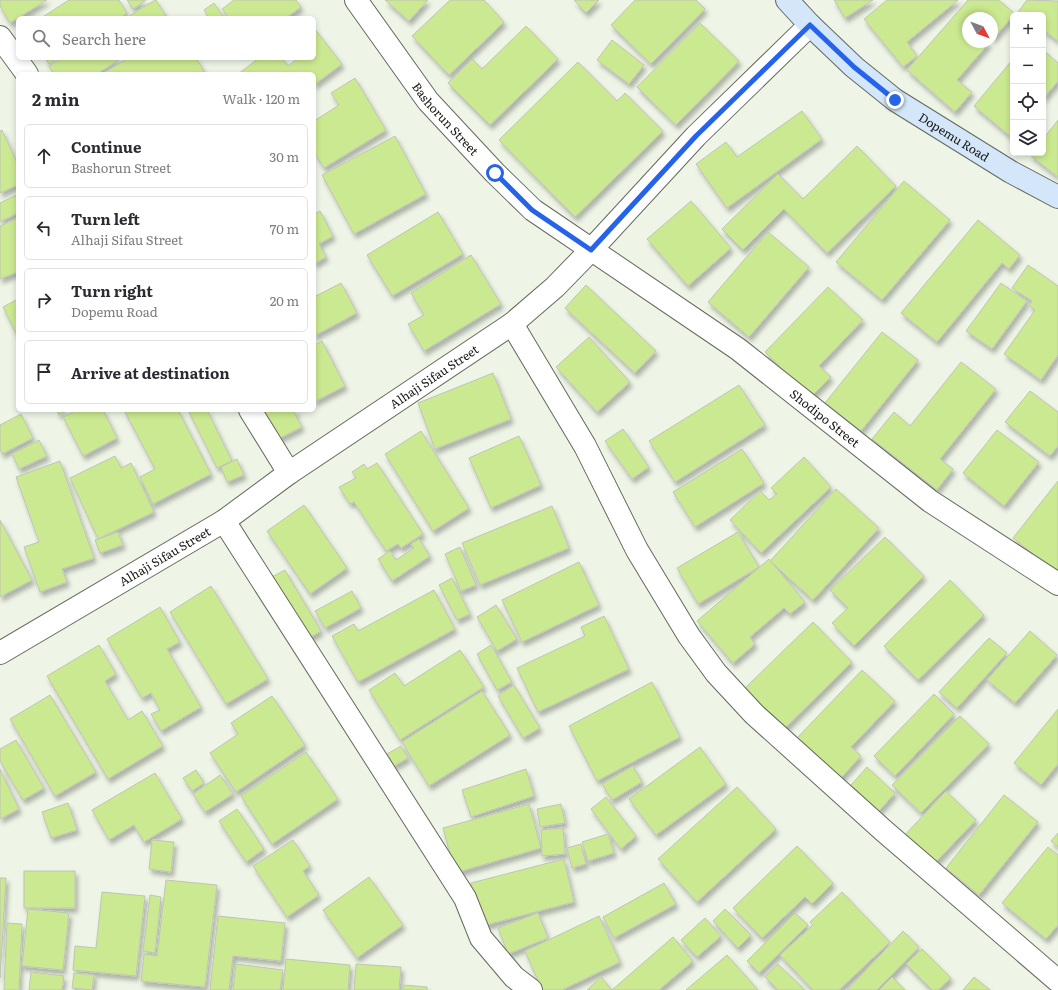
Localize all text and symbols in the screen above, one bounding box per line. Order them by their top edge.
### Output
north arrow [962,12,998,48]
map controls [1010,12,1046,156]
button: + [1010,12,1046,48]
search box [16,16,316,60]
icon: search [30,27,52,49]
text: Search here [62,27,146,50]
button: − [1010,48,1046,84]
street label: Bashorun Street [408,78,483,159]
button: locate [1010,84,1046,120]
text: 2 min [32,86,80,111]
text: Walk · 120 m [223,89,300,108]
route end [886,91,904,109]
street label: Dopemu Road [915,108,993,166]
button: layers [1010,120,1046,156]
text: Continue [71,135,141,158]
icon: ahead [33,145,55,167]
text: 30 m [269,147,299,166]
text: Bashorun Street [71,158,171,177]
route start [486,164,504,182]
text: Turn left [71,207,140,230]
icon: left [33,217,55,239]
text: 70 m [270,219,299,238]
text: Alhaji Sifau Street [71,230,183,249]
text: Turn right [71,279,153,302]
icon: right [33,289,55,311]
text: 20 m [270,291,299,310]
text: Dopemu Road [71,302,158,321]
street label: Alhaji Sifau Street [386,340,482,412]
icon: arrive [33,361,55,383]
text: Arrive at destination [71,361,230,384]
street label: Shodipo Street [786,384,864,451]
street label: Alhaji Sifau Street [115,522,214,590]

